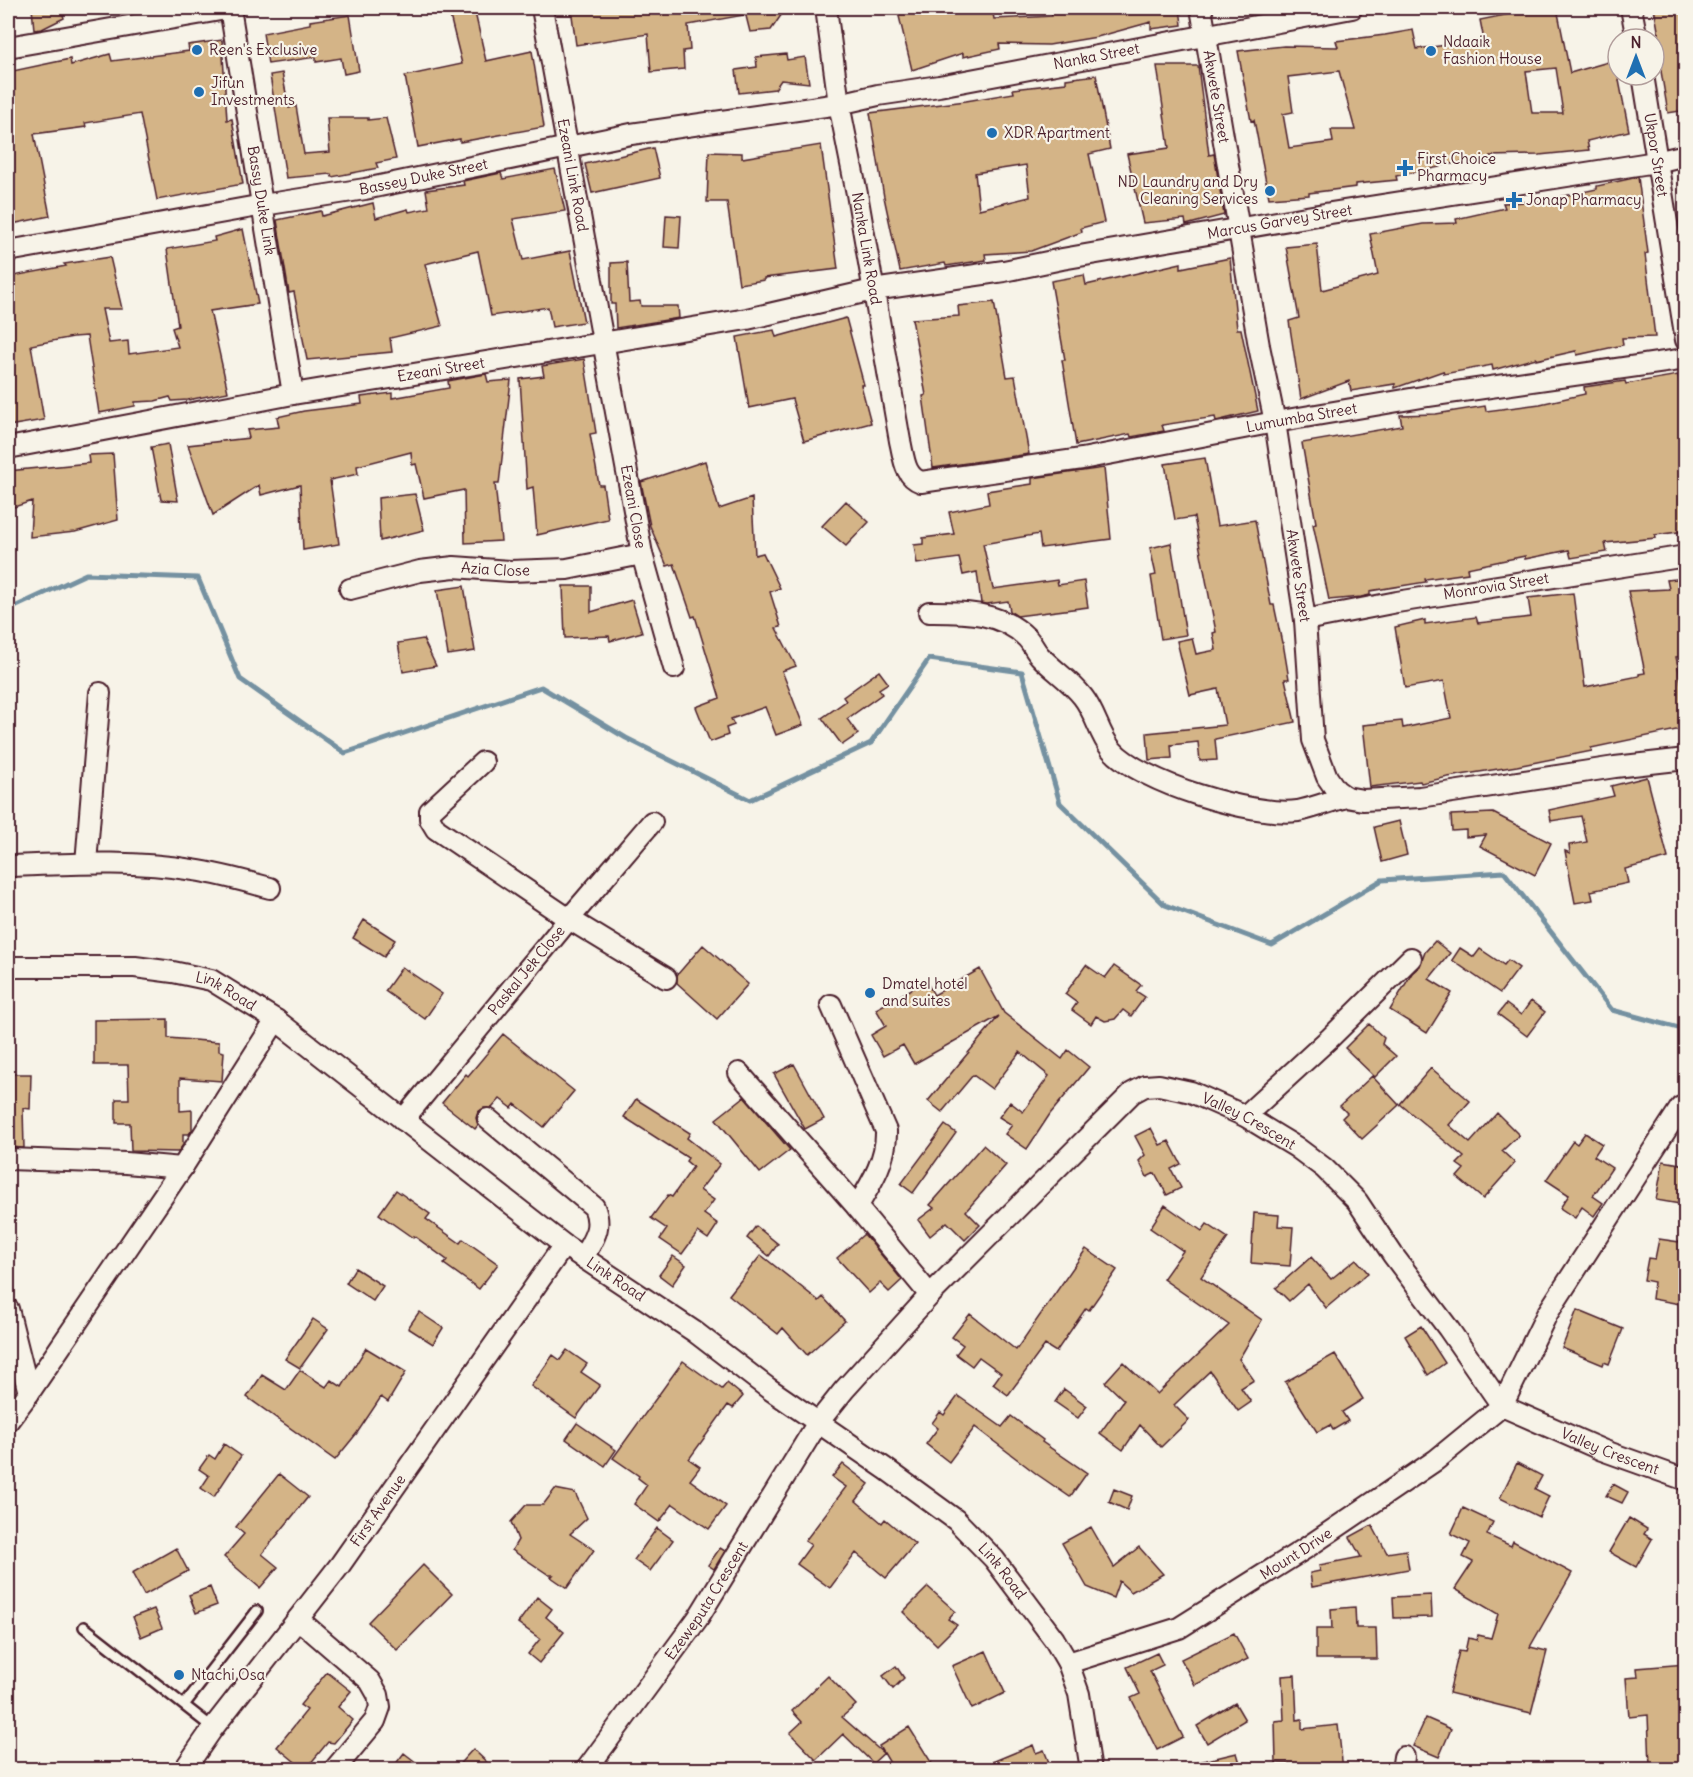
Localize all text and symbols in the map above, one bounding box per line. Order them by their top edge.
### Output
north arrow [1606,27,1666,87]
place label: Ndaaik Fashion House [1443,32,1542,68]
text: N [1630,32,1642,52]
street label: Nanka Street [1052,38,1141,73]
place label: Reen's Exclusive [209,40,317,59]
marker: Reen's Exclusive [190,43,204,57]
marker: Ndaaik Fashion House [1424,44,1438,58]
street label: Akwete Street [1199,49,1234,144]
place label: Jifun Investments [211,73,295,109]
marker: Jifun Investments [192,85,206,99]
street label: Ukpor Street [1640,112,1673,198]
street label: Ezeani Link Road [553,117,593,233]
place label: XDR Apartment [1004,123,1110,142]
marker: XDR Apartment [985,126,999,140]
street label: Bassy Duke Link [244,144,280,257]
place label: First Choice Pharmacy [1417,149,1496,185]
street label: Bassey Duke Street [358,154,489,199]
marker: First Choice Pharmacy [1398,161,1412,175]
place label: ND Laundry and Dry Cleaning Services [1117,172,1258,208]
marker: ND Laundry and Dry Cleaning Services [1263,184,1277,198]
place label: Jonap Pharmacy [1526,190,1642,209]
street label: Nanka Link Road [848,191,886,306]
marker: Jonap Pharmacy [1507,193,1521,207]
street label: Marcus Garvey Street [1206,200,1353,243]
street label: Ezeani Street [396,353,486,386]
street label: Lumumba Street [1245,398,1358,436]
street label: Ezeani Close [617,463,651,550]
street label: Akwete Street [1282,528,1315,623]
street label: Azia Close [460,558,530,580]
street label: Monrovia Street [1442,568,1550,603]
street label: Paskal Jek Close [484,921,569,1019]
street label: Link Road [194,967,260,1015]
place label: Dmatel hotel and suites [882,974,968,1010]
marker: Dmatel hotel and suites [863,986,877,1000]
street label: Valley Crescent [1199,1088,1299,1154]
street label: Link Road [583,1253,649,1305]
street label: Valley Crescent [1558,1423,1662,1479]
street label: First Avenue [346,1471,409,1550]
street label: Mount Drive [1256,1523,1335,1584]
street label: Ezeweputa Crescent [660,1538,752,1663]
street label: Link Road [974,1539,1031,1603]
place label: Ntachi Osa [191,1665,265,1684]
marker: Ntachi Osa [172,1668,186,1682]

